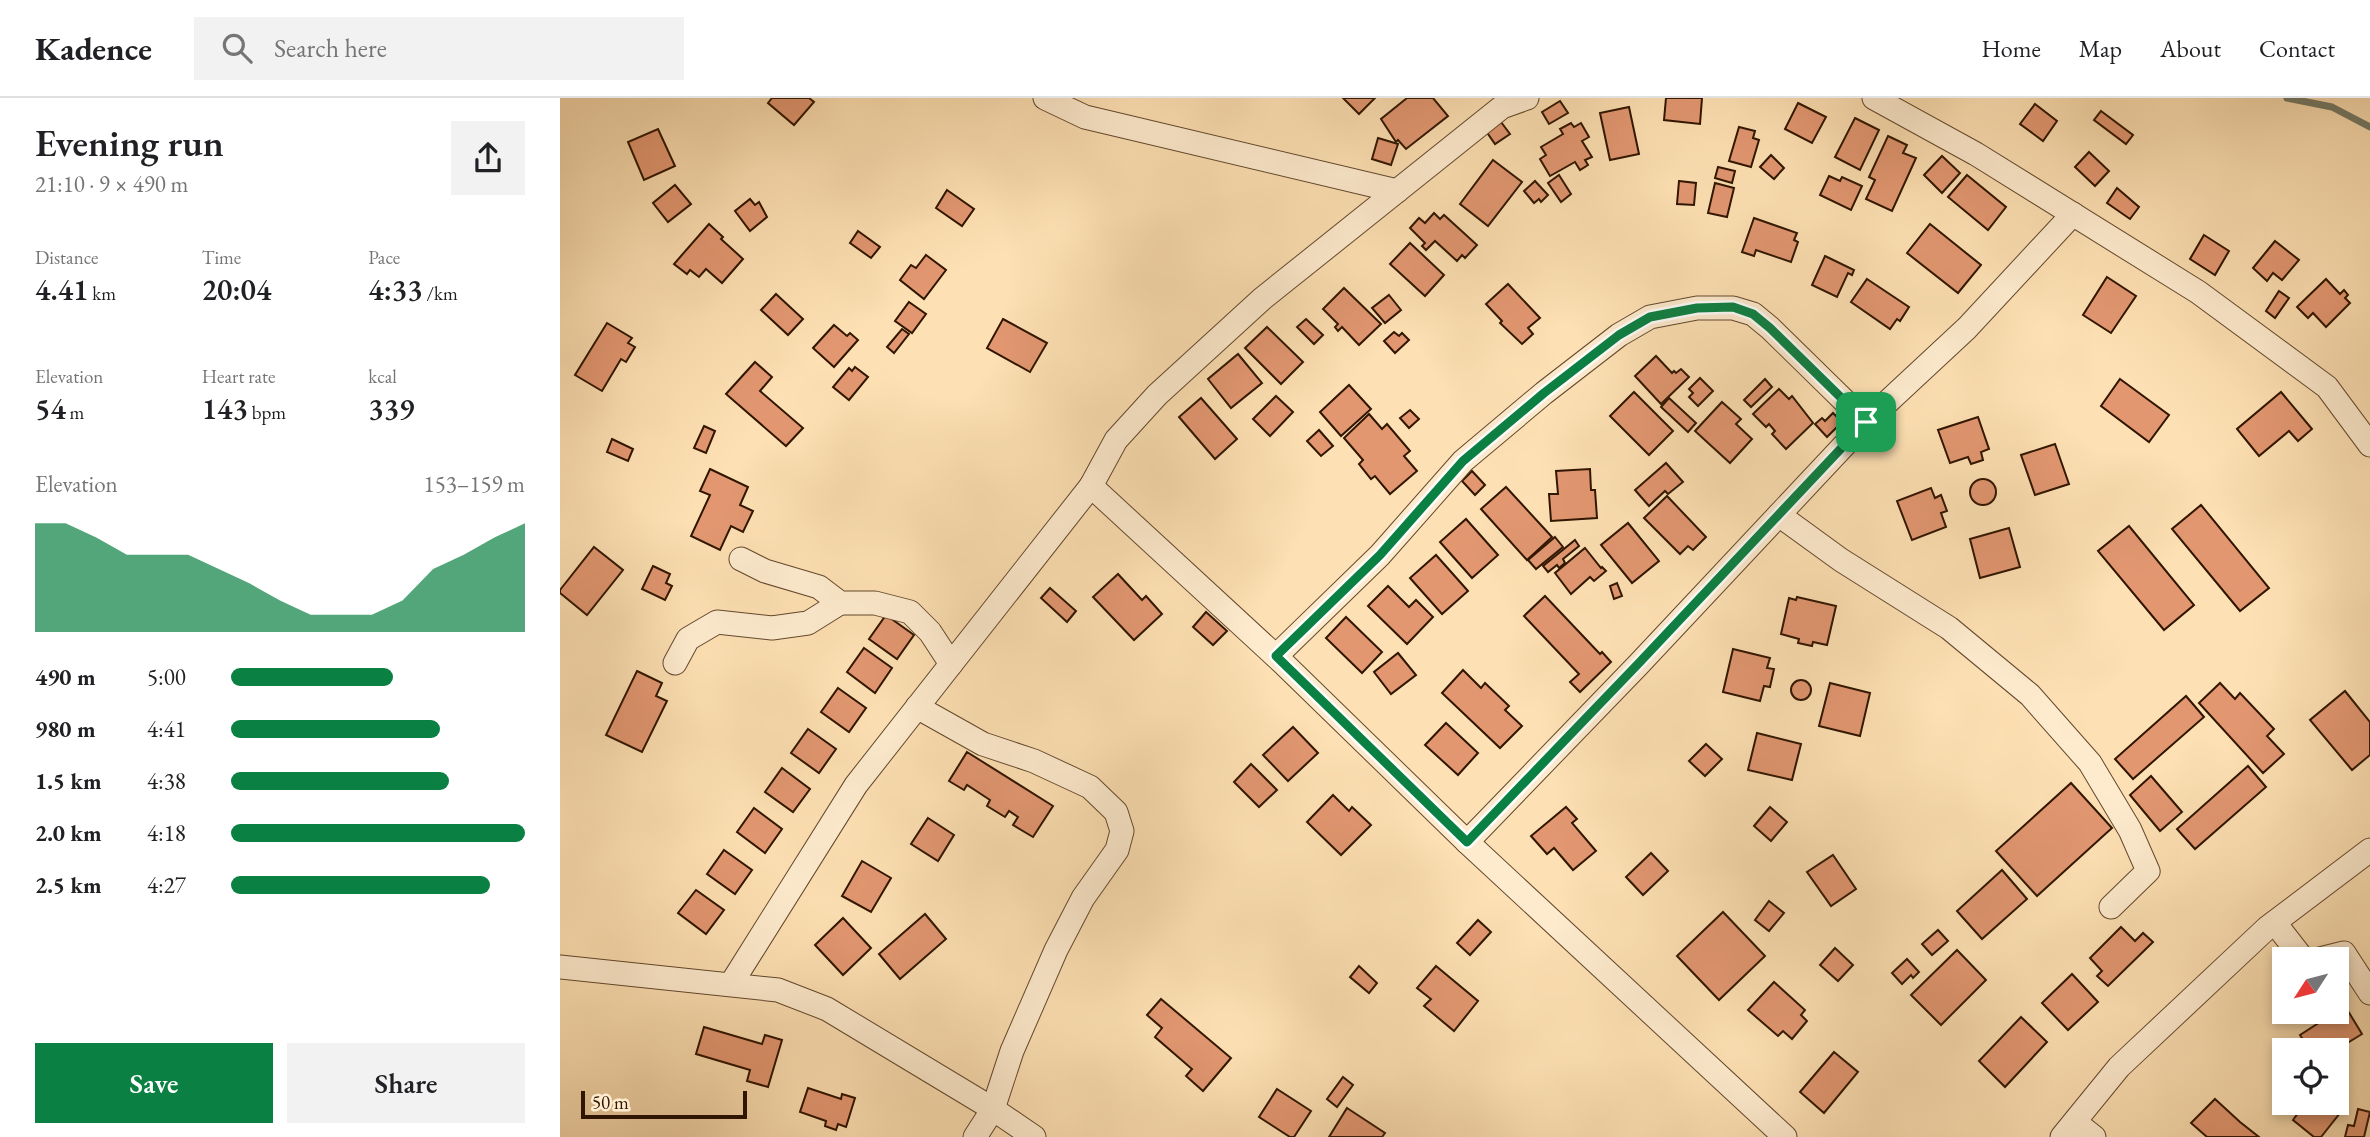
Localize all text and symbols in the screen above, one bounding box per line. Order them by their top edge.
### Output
search box [194,17,684,80]
text: Kadence [35,27,152,70]
icon: search [218,29,256,67]
text: Search here [274,31,387,65]
text: Home [1981,33,2041,64]
text: Map [2079,33,2122,64]
text: About [2160,33,2221,64]
text: Contact [2259,33,2335,64]
text: Evening run [35,118,224,167]
button: share [451,121,525,195]
text: 21:10 · 9 × 490 m [35,169,188,199]
text: Distance [35,245,98,270]
text: Time [202,245,241,270]
text: Pace [368,245,400,270]
text: 4.41 [35,270,88,309]
text: 20:04 [202,270,271,309]
text: 4:33 [368,270,423,309]
text: km [88,281,116,306]
text: /km [423,281,458,306]
text: Elevation [35,364,103,389]
text: Heart rate [202,364,275,389]
text: kcal [368,364,397,389]
text: 54 [35,389,66,428]
text: 143 [202,389,248,428]
text: 339 [368,389,415,428]
pin [1836,392,1896,452]
text: m [66,400,84,425]
text: bpm [248,400,286,425]
icon: arrive [1847,403,1885,441]
text: Elevation [35,469,118,499]
text: 153–159 m [424,469,525,499]
text: 490 m [35,662,96,692]
text: 5:00 [147,662,186,692]
text: 980 m [35,714,96,744]
text: 4:41 [147,714,186,744]
text: 1.5 km [35,766,102,796]
text: 4:38 [147,766,186,796]
text: 2.0 km [35,818,102,848]
text: 4:18 [147,818,186,848]
text: 2.5 km [35,870,102,900]
text: 4:27 [147,870,186,900]
north arrow [2272,947,2348,1024]
map controls [2272,947,2349,1115]
button: locate [2272,1038,2349,1115]
button: Save [35,1043,273,1123]
button: Share [287,1043,525,1123]
scale bar [581,1088,747,1120]
text: 50 m [592,1090,629,1115]

